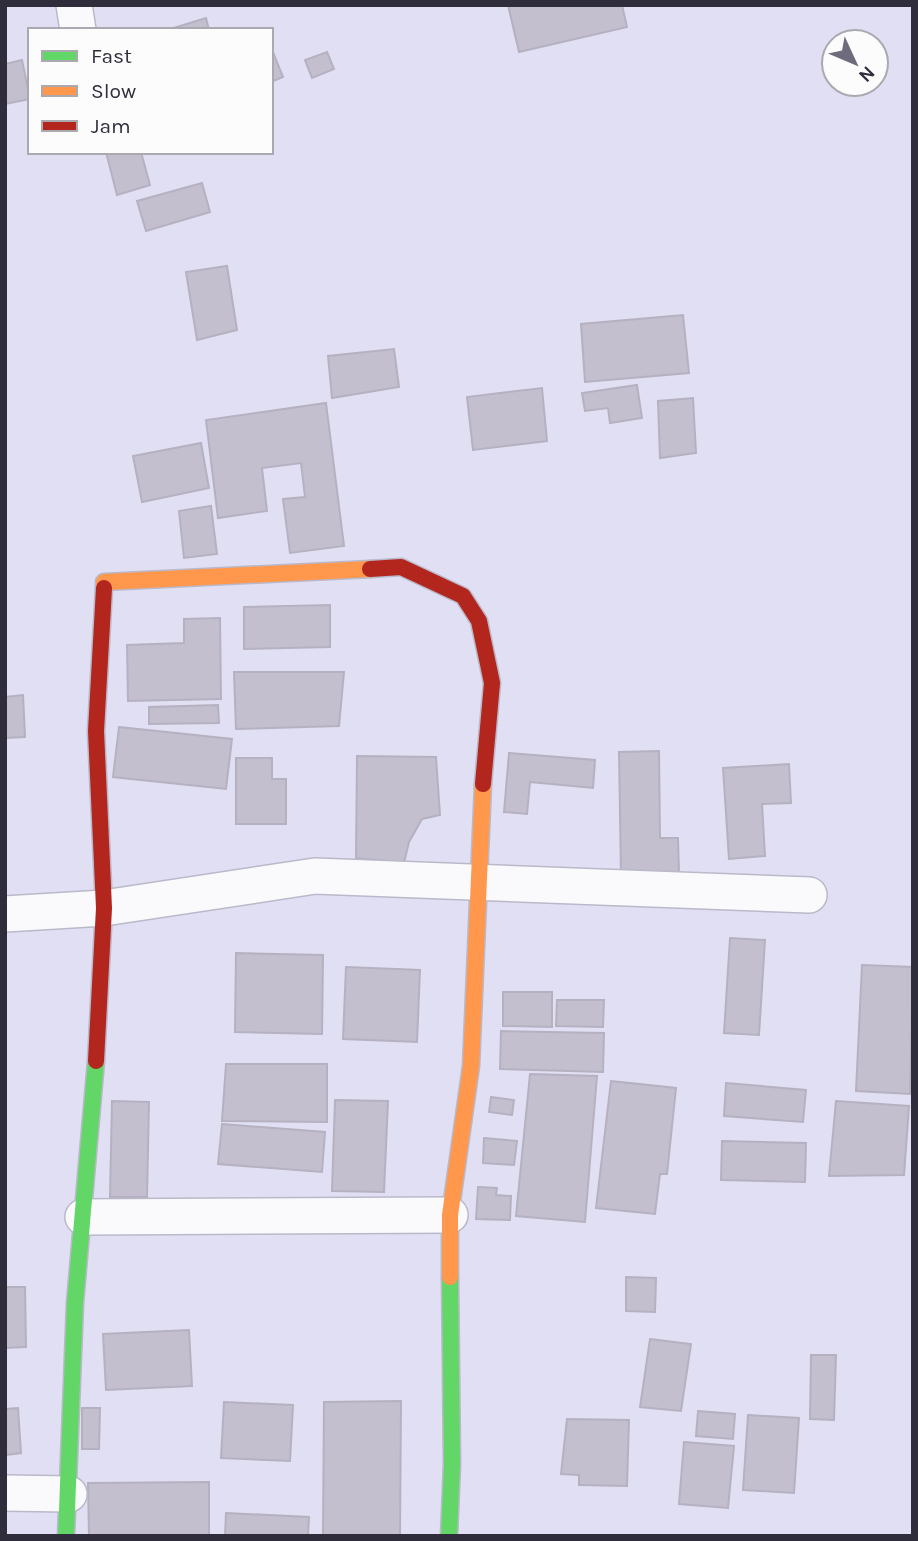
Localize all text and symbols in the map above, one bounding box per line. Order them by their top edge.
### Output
legend [28,28,273,154]
north arrow [820,28,890,98]
text: Fast [91,44,132,68]
text: N [854,62,879,87]
text: Slow [91,79,136,103]
text: Jam [91,114,131,138]

